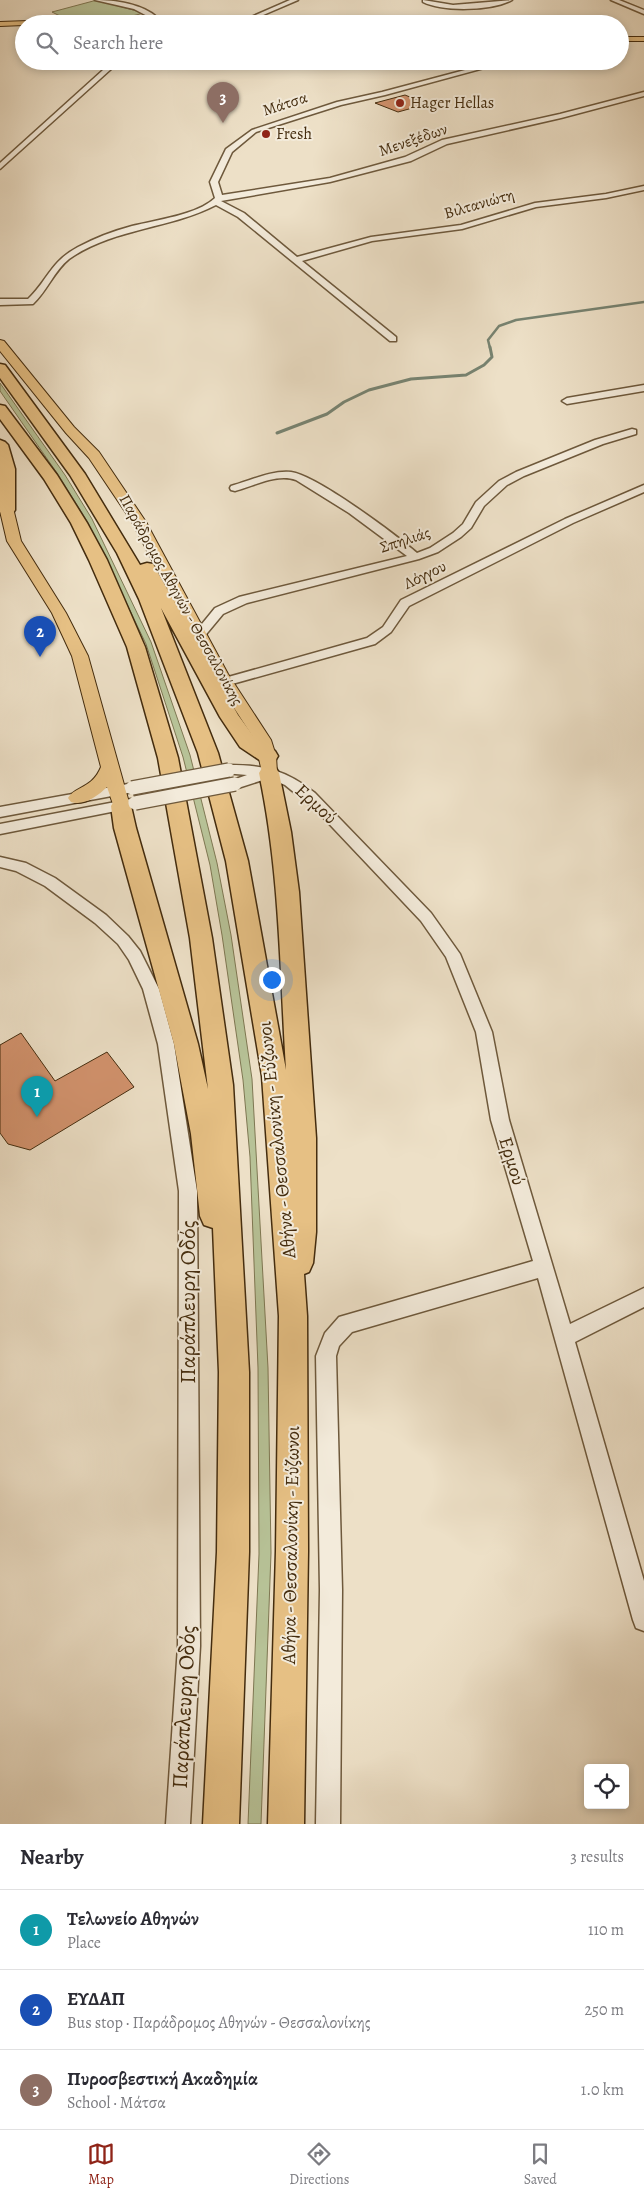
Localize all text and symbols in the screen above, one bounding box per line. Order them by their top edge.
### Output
search box [15,15,629,70]
icon: search [33,29,61,57]
text: Search here [73,30,163,56]
pin: 3 [207,82,239,123]
street label: Μάτσα [260,86,311,122]
place label: Hager Hellas [410,92,494,114]
marker: Hager Hellas [394,97,406,109]
street label: Μενεξέδων [376,118,451,162]
place label: Fresh [276,123,312,145]
marker: Fresh [260,128,272,140]
street label: Βιλτανιώτη [441,183,517,225]
street label: Παράδρομος Αθηνών - Θεσσαλονίκης [114,491,248,710]
street label: Σπηλιάς [377,521,433,558]
street label: Λόγγου [399,555,450,595]
pin: 2 [24,616,56,657]
street label: Ερμού [289,778,343,830]
your location [259,967,285,993]
street label: Αθήνα - Θεσσαλονίκη - Εύζωνοι [252,1020,302,1261]
pin: 1 [21,1076,53,1117]
street label: Ερμού [492,1134,532,1188]
street label: Παράπλευρη Οδός [173,1220,203,1384]
street label: Αθήνα - Θεσσαλονίκη - Εύζωνοι [276,1426,306,1665]
street label: Παράπλευρη Οδός [165,1625,203,1789]
map controls [584,1764,629,1809]
button: locate [584,1764,629,1809]
text: Nearby [20,1843,83,1871]
text: 3 results [570,1846,624,1868]
text: Τελωνείο Αθηνών [67,1906,199,1932]
text: 1 [33,1919,39,1941]
text: 110 m [588,1919,624,1941]
text: Place [67,1932,101,1954]
text: ΕΥΔΑΠ [67,1986,125,2012]
text: 2 [32,1999,40,2021]
text: 250 m [585,1999,624,2021]
text: Bus stop · Παράδρομος Αθηνών - Θεσσαλονίκης [67,2012,371,2034]
text: Πυροσβεστική Ακαδημία [67,2066,258,2092]
text: 3 [33,2079,39,2101]
text: 1.0 km [581,2079,624,2101]
text: School · Μάτσα [67,2092,166,2114]
tab: Map [87,2140,115,2189]
tab: Directions [289,2140,349,2189]
tab: Saved [524,2140,557,2189]

